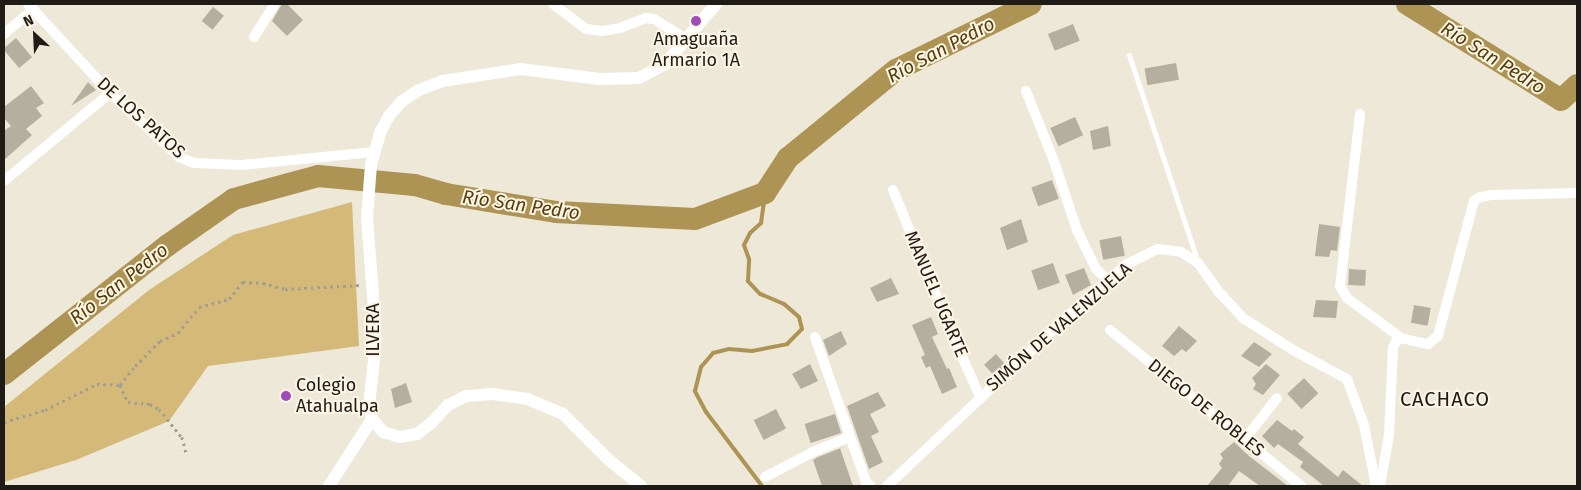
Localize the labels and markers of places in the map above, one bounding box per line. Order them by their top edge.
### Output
marker: Amaguaña Armario 1A [690,15,702,27]
place label: Amaguaña Armario 1A [652,29,740,72]
place label: Colegio Atahualpa [296,375,379,418]
marker: Colegio Atahualpa [280,390,292,402]

